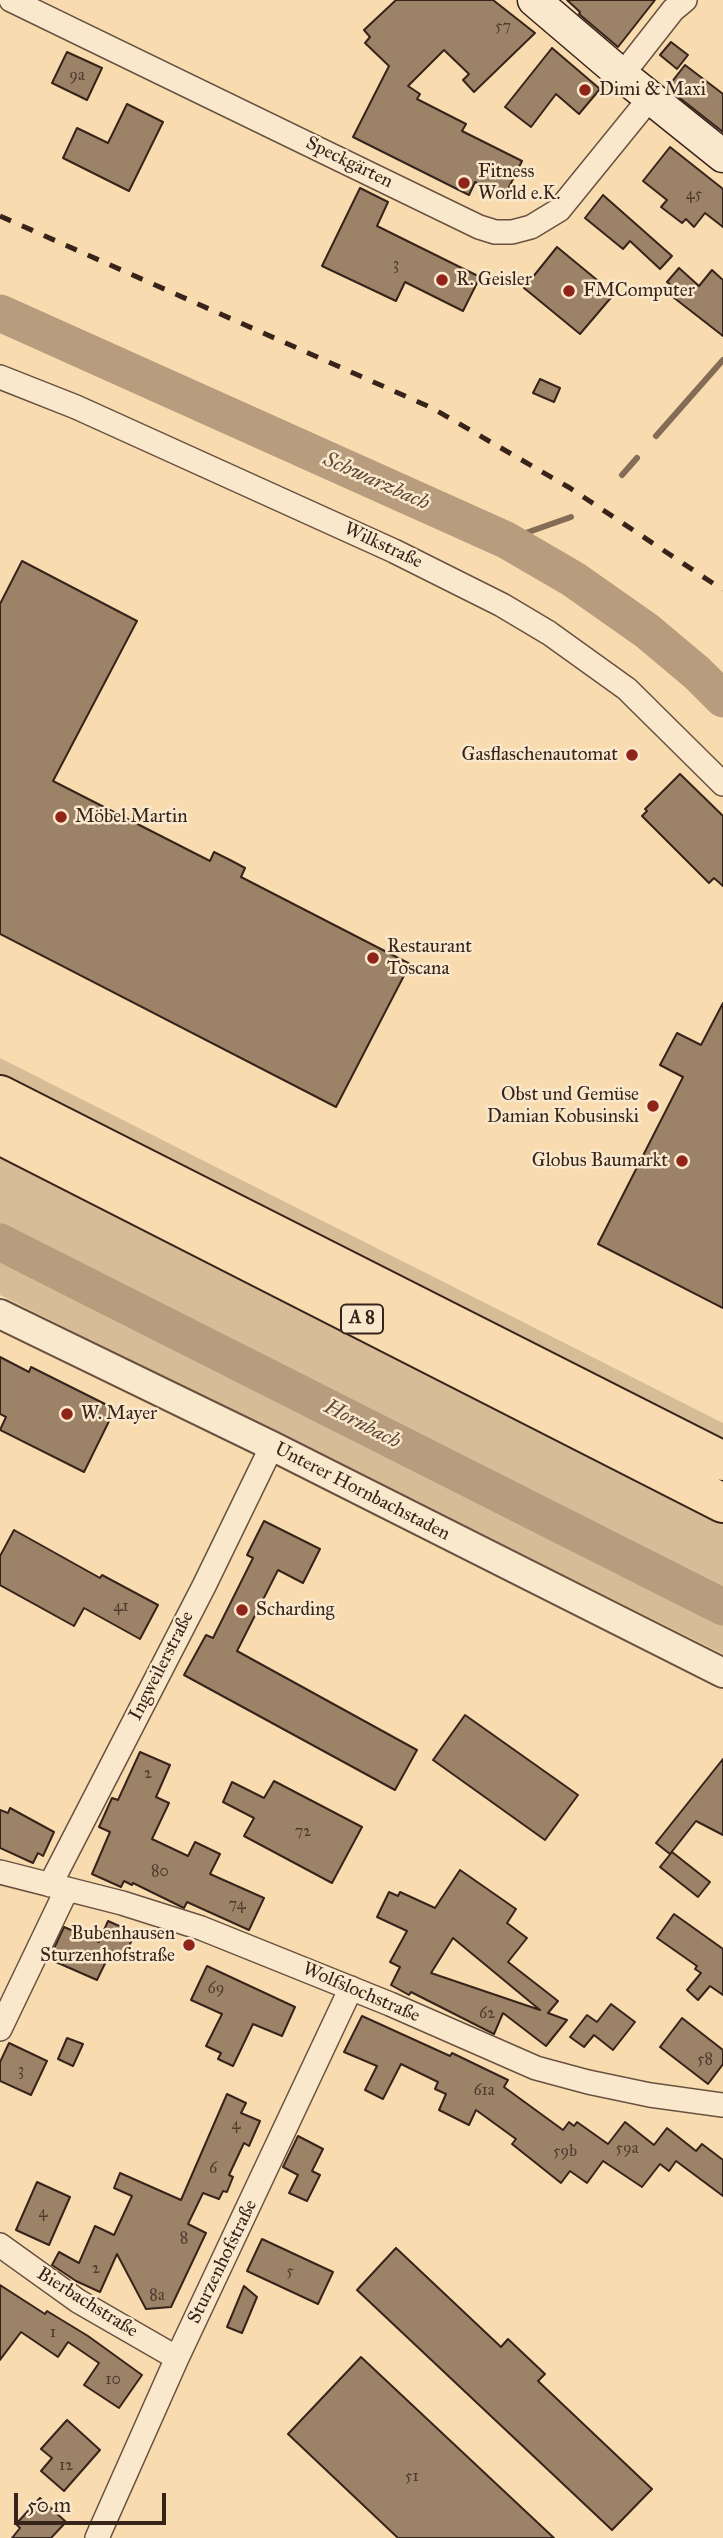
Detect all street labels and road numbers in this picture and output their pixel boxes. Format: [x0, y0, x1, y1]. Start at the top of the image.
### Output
street label: Speckgärten [302, 132, 396, 194]
street label: Wilkstraße [340, 518, 426, 574]
road number: A 8 [341, 1304, 383, 1334]
street label: Unterer Hornbachstaden [270, 1438, 454, 1546]
street label: Ingweilerstraße [125, 1608, 199, 1724]
street label: Wolfslochstraße [299, 1958, 423, 2028]
street label: Sturzenhofstraße [183, 2196, 263, 2328]
street label: Bierbachstraße [32, 2263, 142, 2343]

